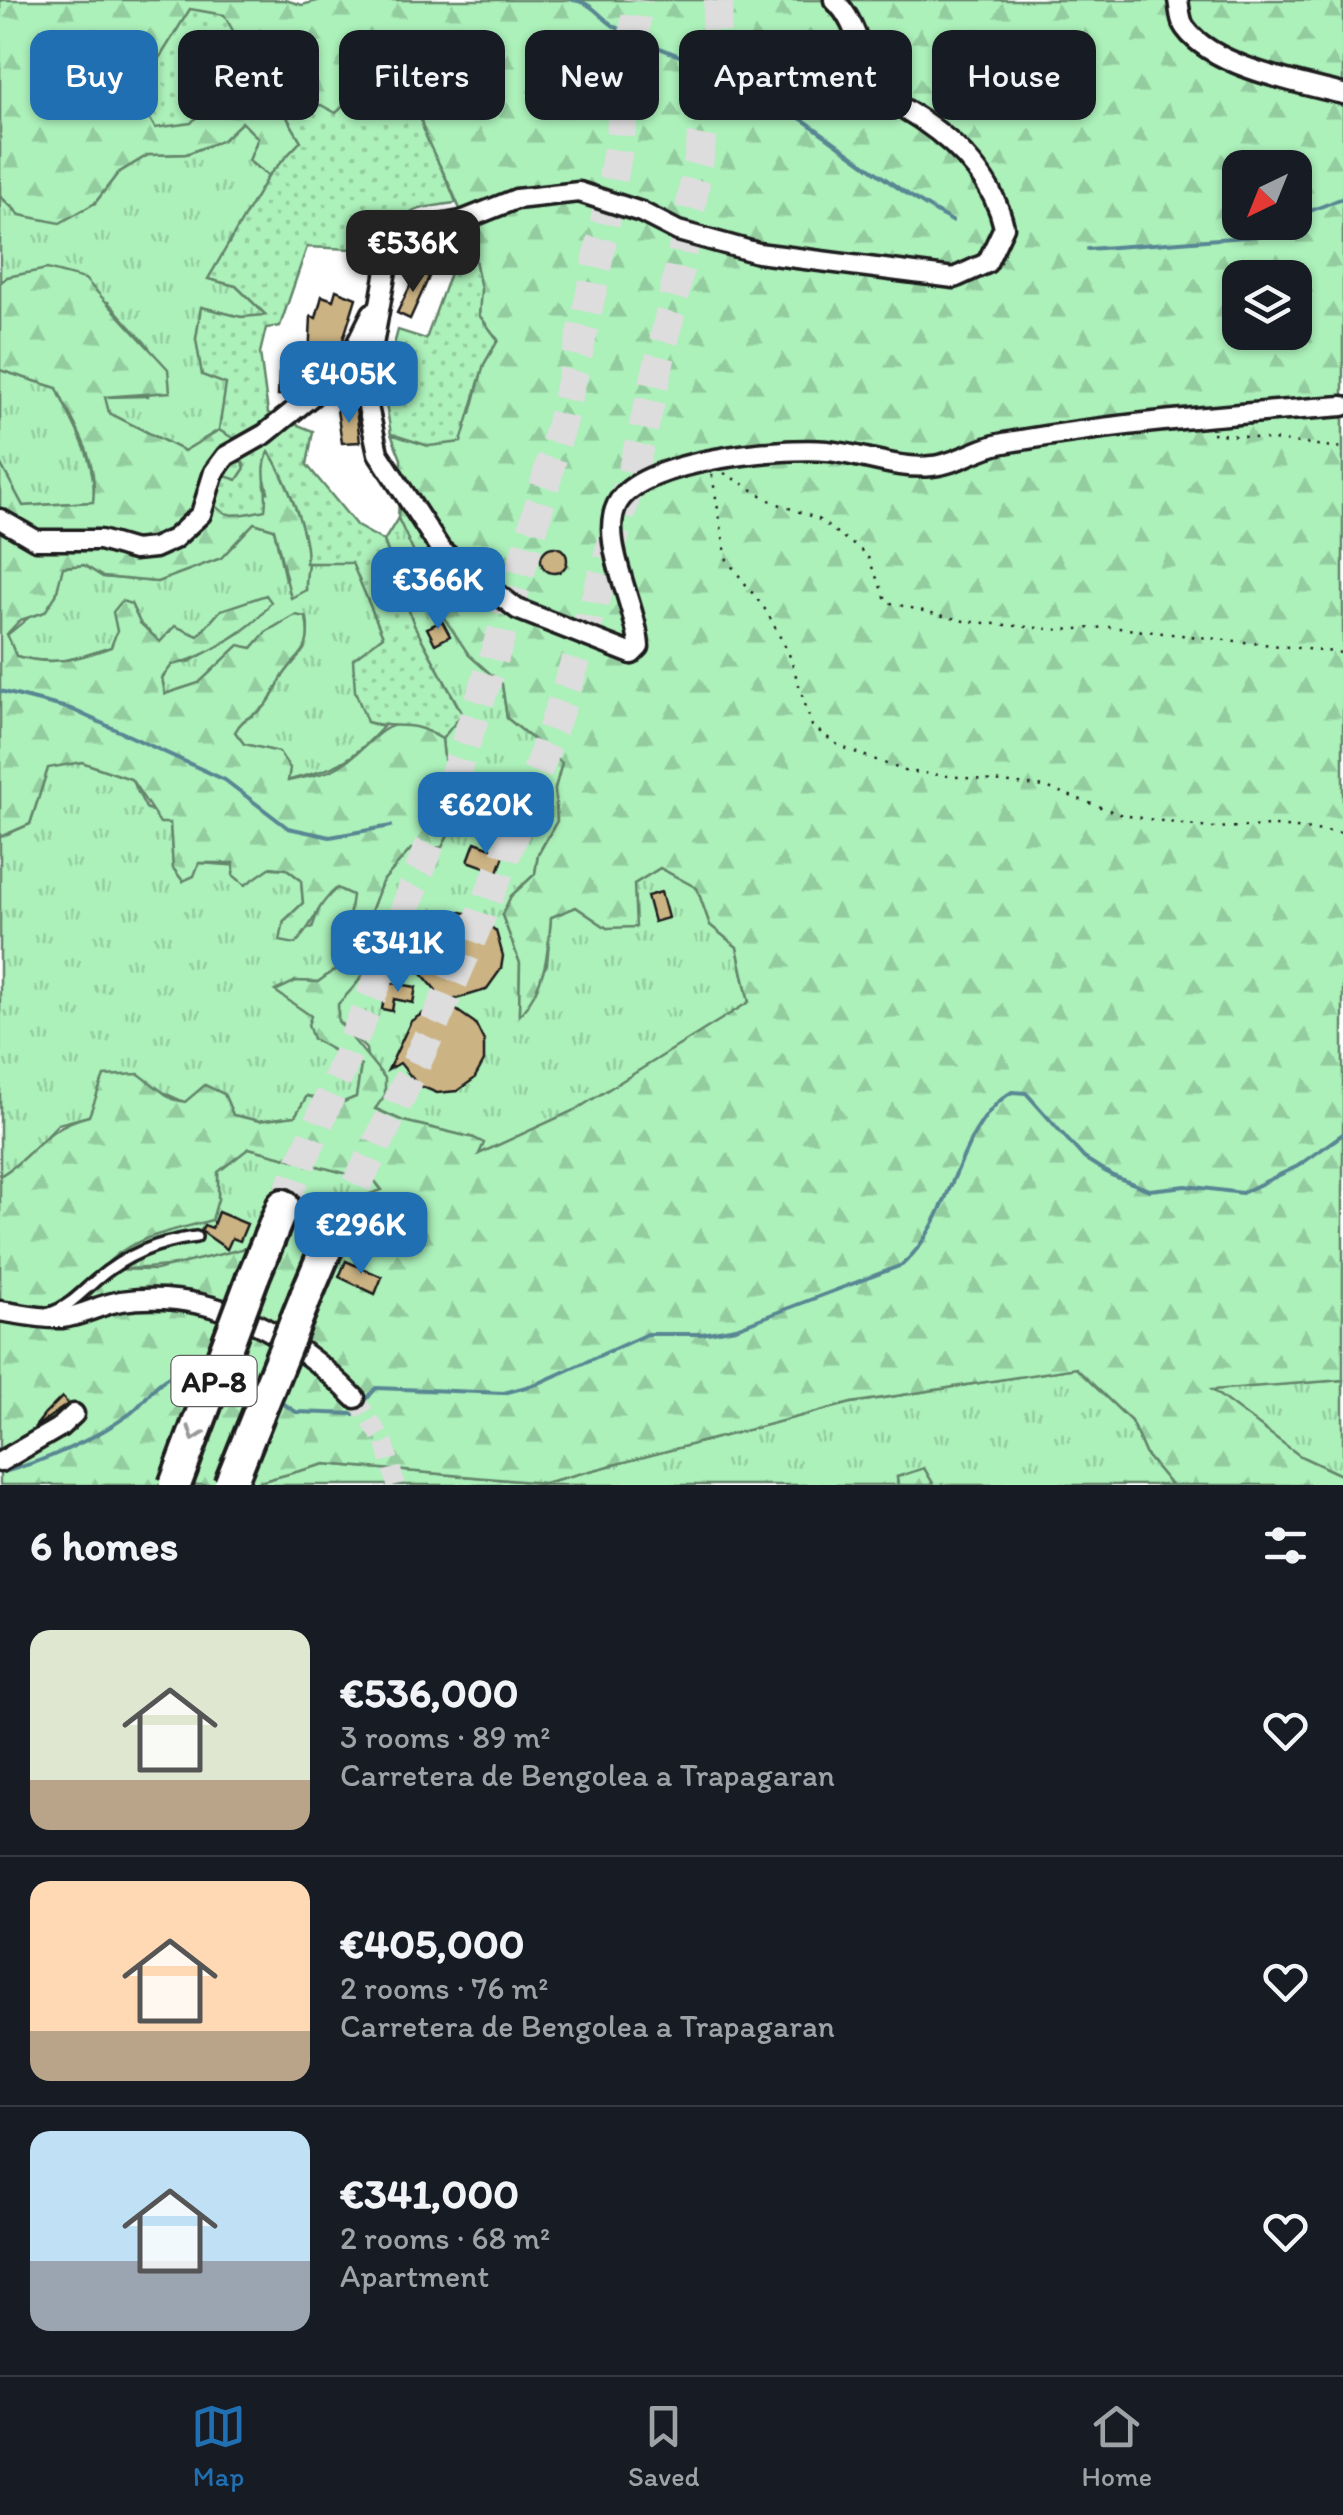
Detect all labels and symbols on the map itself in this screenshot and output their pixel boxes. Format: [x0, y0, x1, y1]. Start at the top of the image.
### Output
north arrow [1222, 150, 1312, 240]
pin: €536K [343, 210, 483, 295]
pin: €405K [279, 341, 419, 426]
pin: €366K [368, 547, 508, 632]
pin: €620K [416, 772, 556, 857]
pin: €341K [328, 910, 468, 995]
pin: €296K [291, 1192, 431, 1277]
road number: AP-8 [172, 1356, 256, 1406]
one-way arrow [186, 1424, 206, 1441]

